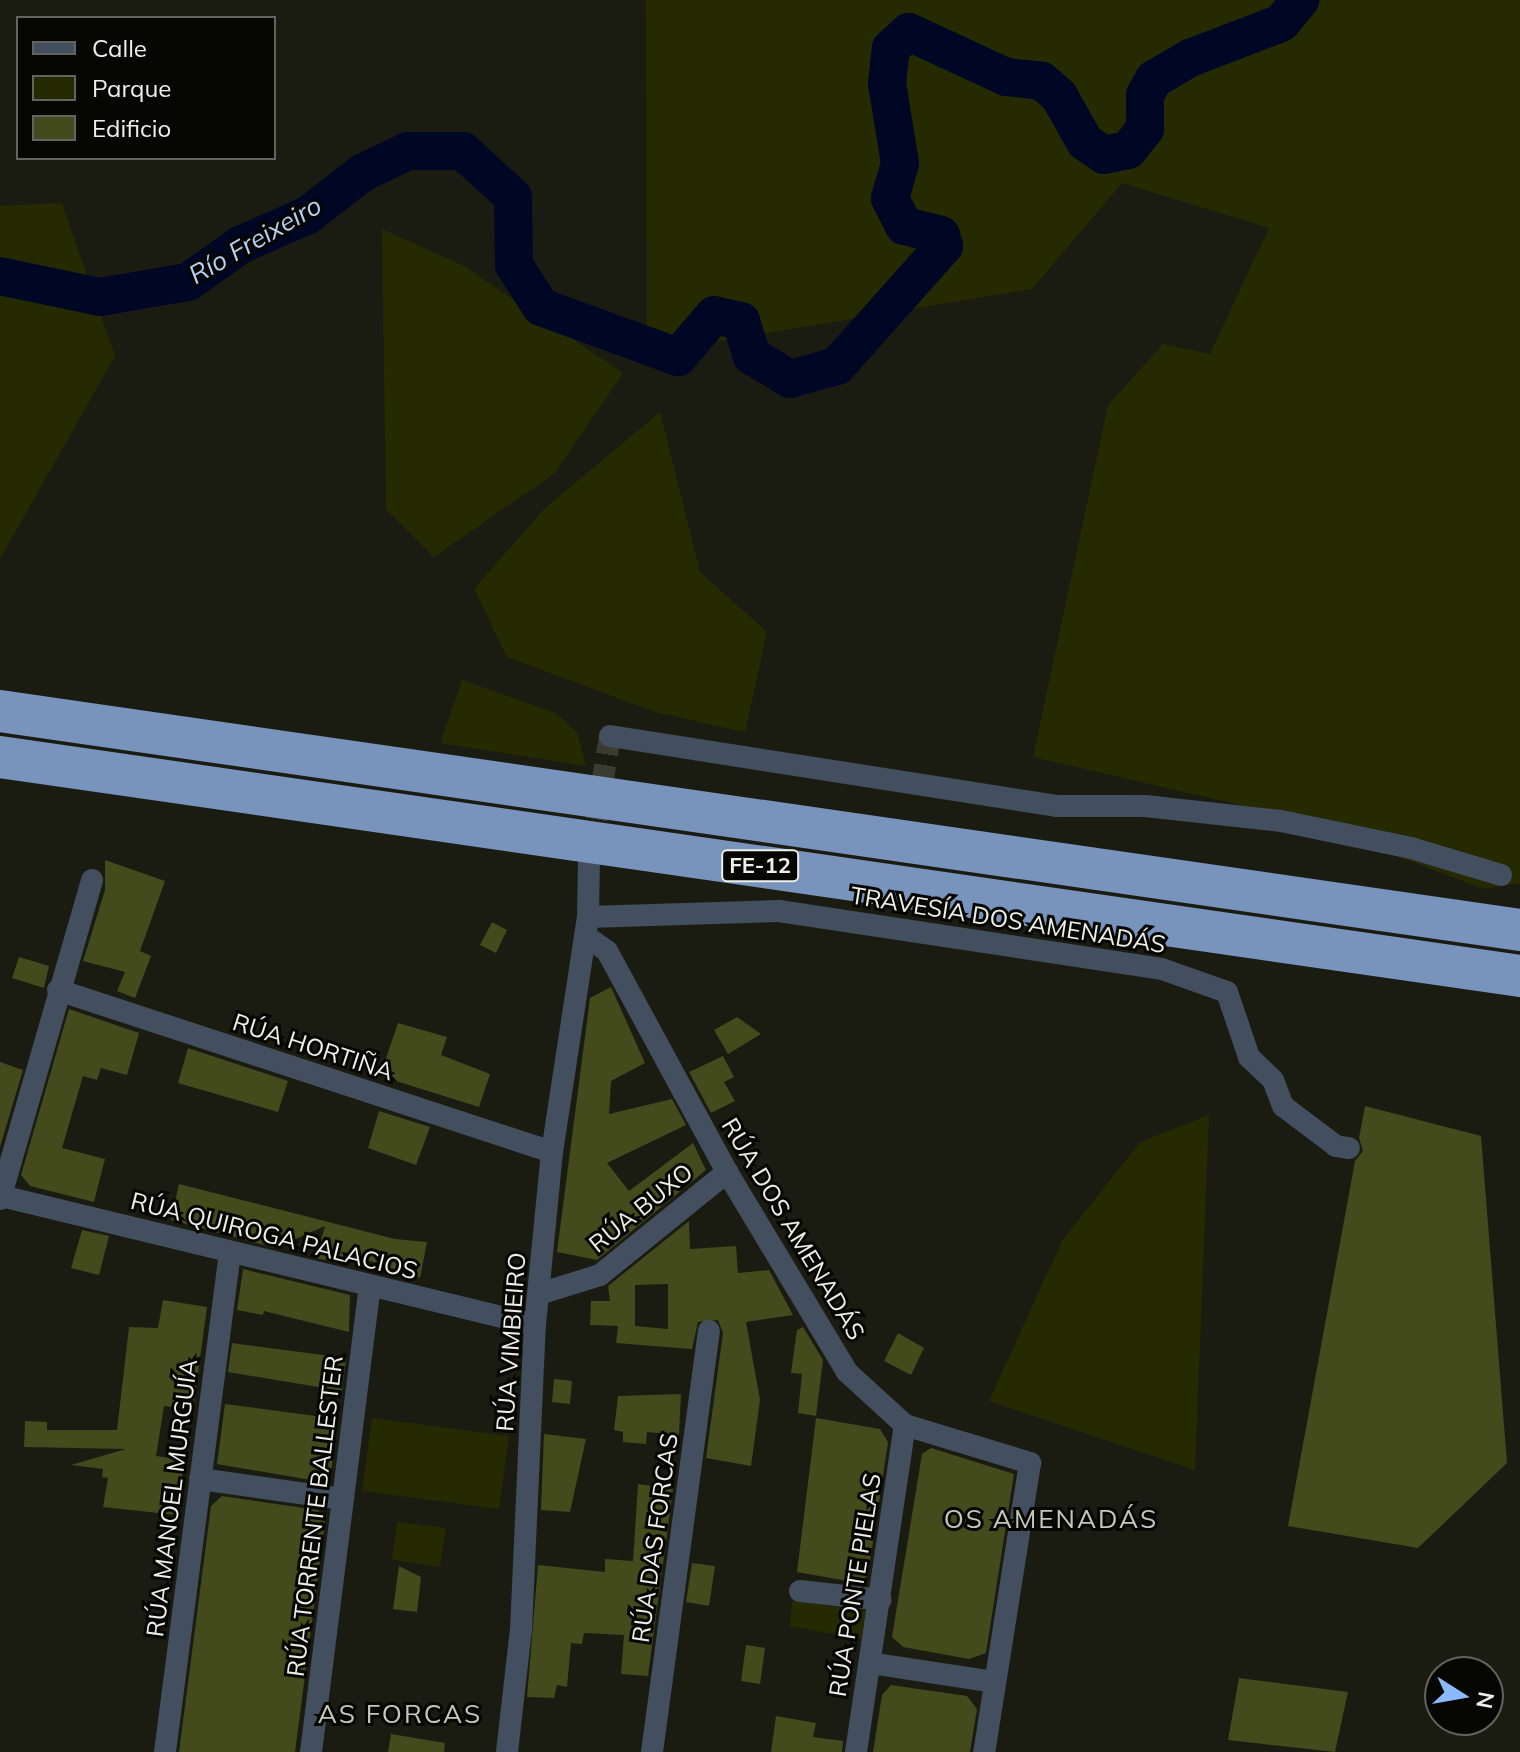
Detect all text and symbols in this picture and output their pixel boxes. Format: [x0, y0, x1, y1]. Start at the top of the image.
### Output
legend [16, 16, 276, 160]
text: Calle [92, 33, 147, 63]
text: Parque [92, 73, 171, 103]
text: Edificio [92, 113, 171, 143]
water label: Río Freixeiro [183, 190, 327, 290]
road number: FE-12 [720, 848, 800, 884]
street label: TRAVESÍA DOS AMENADÁS [848, 881, 1168, 959]
street label: RÚA HORTIÑA [229, 1007, 397, 1087]
street label: RÚA DOS AMENADÁS [715, 1113, 871, 1345]
street label: RÚA BUXO [583, 1157, 699, 1259]
street label: RÚA QUIROGA PALACIOS [128, 1186, 420, 1286]
street label: RÚA VIMBIEIRO [490, 1252, 532, 1432]
street label: RÚA TORRENTE BALLESTER [281, 1354, 349, 1678]
street label: RÚA MANOEL MURGUÍA [141, 1357, 203, 1639]
street label: RÚA DAS FORCAS [626, 1432, 684, 1644]
street label: RÚA PONTE PIELAS [823, 1471, 887, 1699]
district label: OS AMENADÁS [944, 1503, 1158, 1535]
north arrow [1424, 1656, 1504, 1736]
text: N [1470, 1689, 1501, 1711]
district label: AS FORCAS [318, 1698, 482, 1730]

